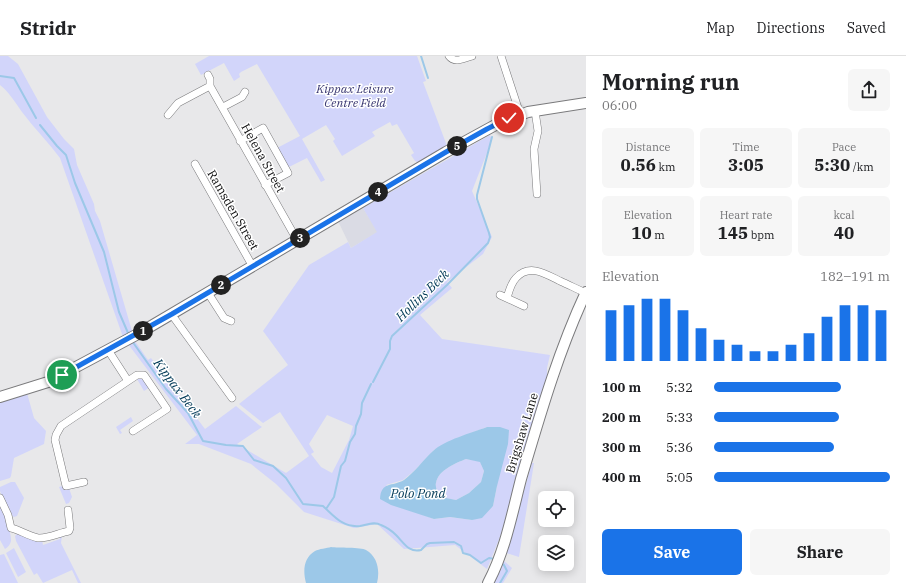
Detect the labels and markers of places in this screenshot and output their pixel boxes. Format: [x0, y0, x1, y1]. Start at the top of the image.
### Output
pin [492, 101, 526, 135]
pin: 5 [447, 136, 467, 156]
pin: 4 [368, 182, 388, 202]
pin: 3 [290, 228, 310, 248]
pin: 2 [211, 275, 231, 295]
pin: 1 [133, 321, 153, 341]
pin [45, 358, 79, 392]

